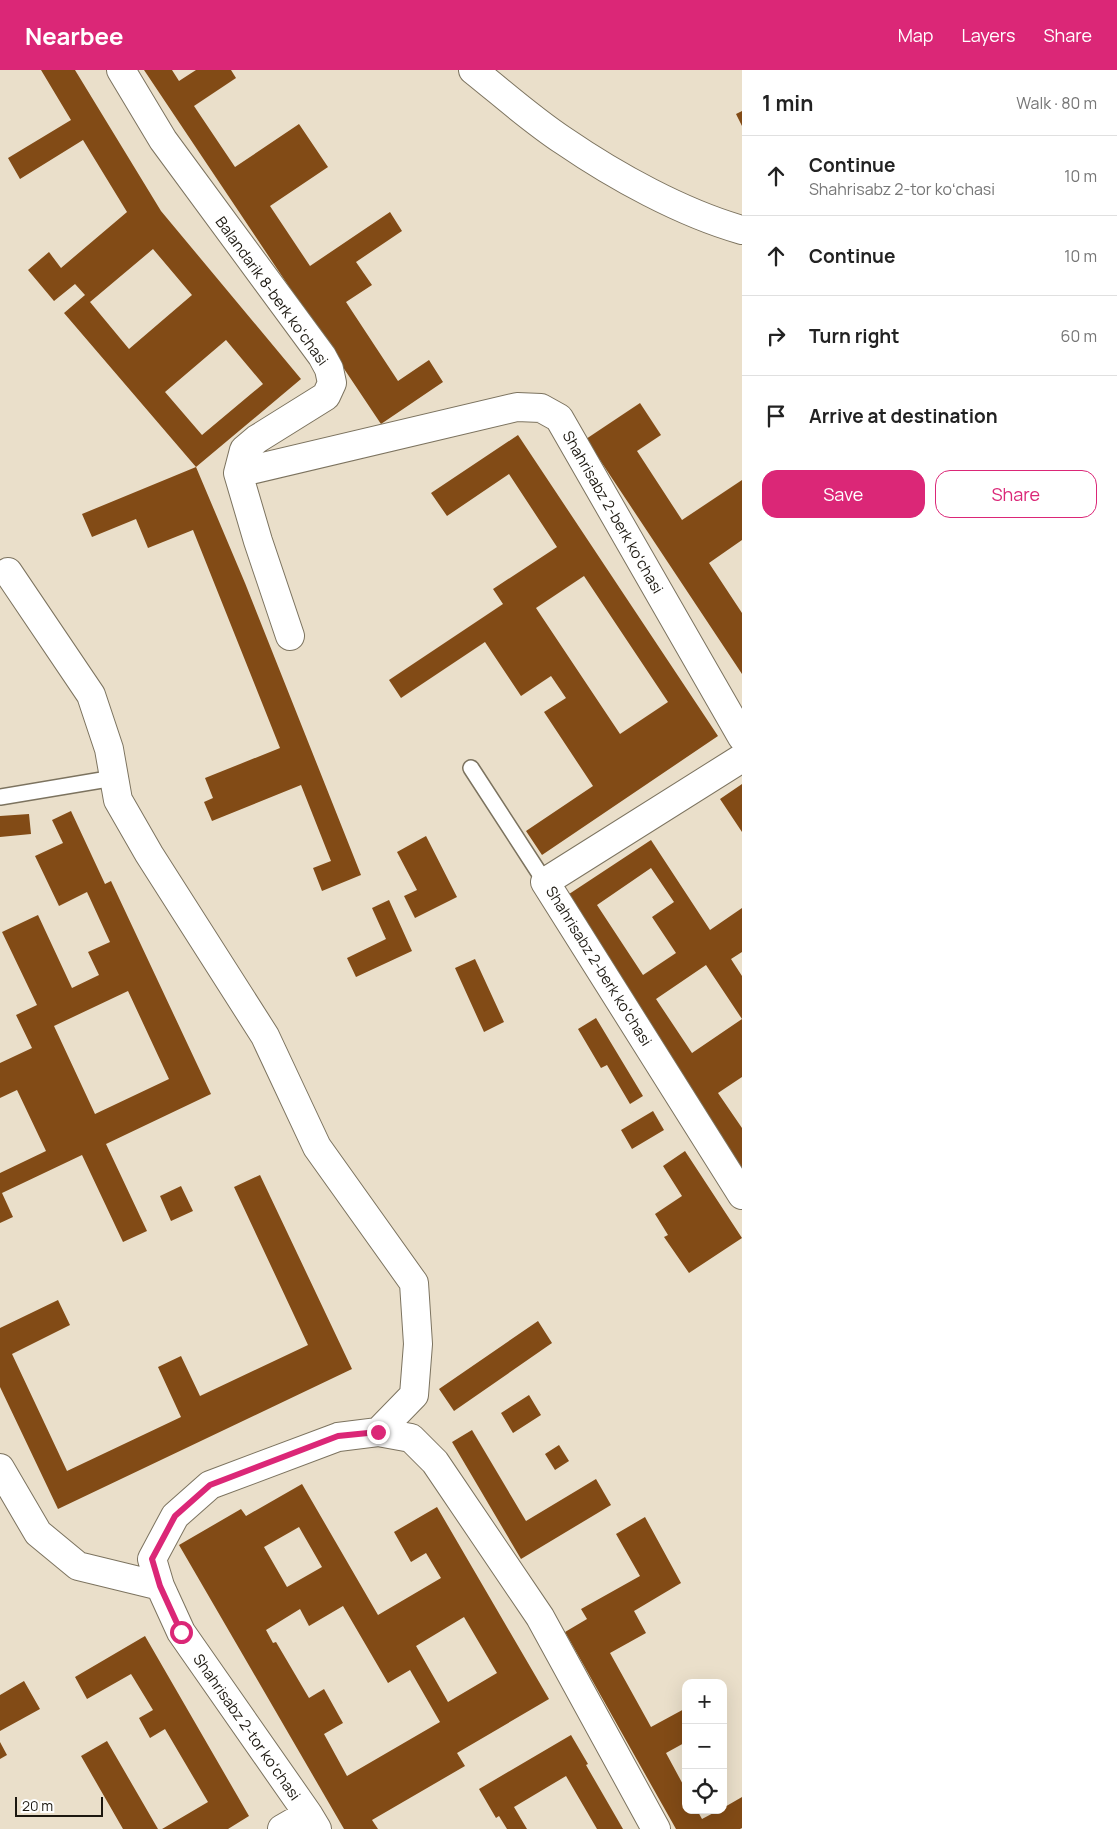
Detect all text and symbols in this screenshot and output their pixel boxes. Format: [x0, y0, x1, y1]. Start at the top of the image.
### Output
text: Nearbee [25, 19, 124, 52]
text: Map [898, 23, 933, 47]
text: Layers [961, 23, 1015, 47]
text: Share [1043, 23, 1092, 47]
text: 1 min [762, 89, 813, 117]
text: Walk · 80 m [1016, 92, 1097, 114]
text: Continue [809, 152, 895, 178]
icon: ahead [762, 162, 790, 190]
text: 10 m [1064, 165, 1097, 187]
text: Shahrisabz 2-tor koʻchasi [809, 178, 995, 200]
street label: Balandarik 8-berk koʻchasi [211, 212, 333, 370]
icon: ahead [762, 242, 790, 270]
text: Continue [809, 243, 895, 269]
text: 10 m [1064, 245, 1097, 267]
icon: right [762, 322, 790, 350]
text: Turn right [809, 323, 899, 349]
text: 60 m [1061, 325, 1097, 347]
icon: arrive [762, 402, 790, 430]
text: Arrive at destination [809, 403, 998, 429]
street label: Shahrisabz 2-berk koʻchasi [558, 427, 668, 597]
button: Save [762, 470, 925, 518]
button: Share [935, 470, 1097, 518]
street label: Shahrisabz 2-berk koʻchasi [541, 882, 657, 1050]
route end [367, 1421, 390, 1444]
route start [170, 1621, 193, 1644]
street label: Shahrisabz 2-tor koʻchasi [188, 1650, 306, 1804]
map controls [682, 1679, 727, 1814]
button: + [682, 1679, 727, 1724]
button: − [682, 1724, 727, 1769]
button: locate [682, 1769, 727, 1814]
scale bar [15, 1794, 102, 1817]
text: 20 m [22, 1796, 53, 1815]

